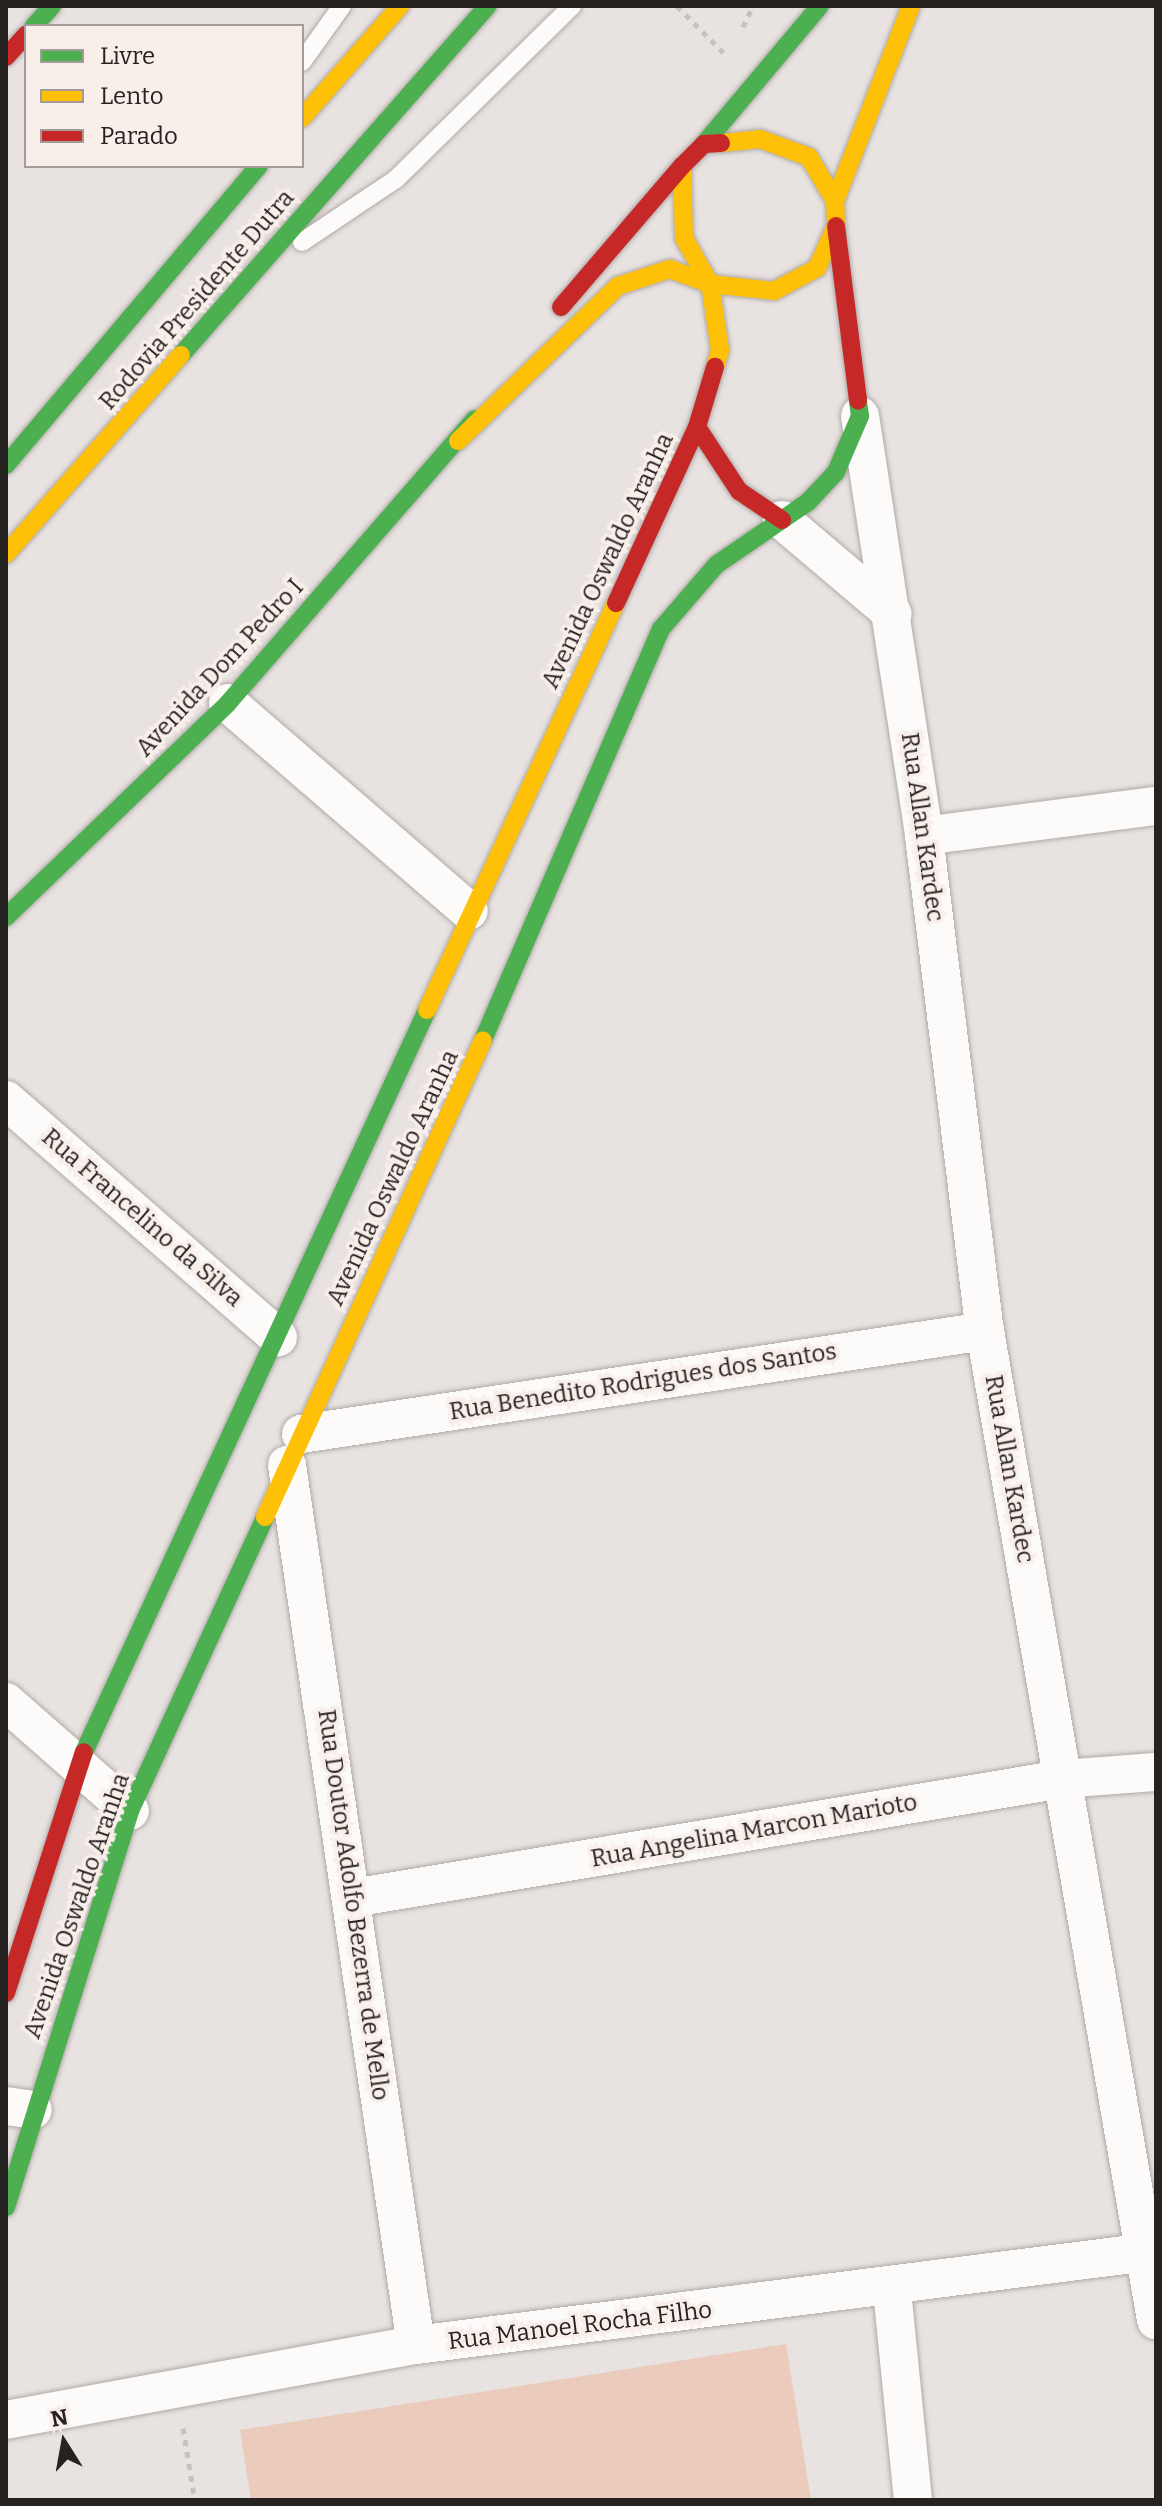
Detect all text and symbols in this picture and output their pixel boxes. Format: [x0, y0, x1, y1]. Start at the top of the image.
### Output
legend [24, 24, 304, 168]
text: Livre [100, 42, 155, 70]
text: Lento [100, 82, 163, 110]
text: Parado [100, 122, 178, 150]
street label: Rodovia Presidente Dutra [94, 184, 300, 416]
street label: Avenida Oswaldo Aranha [536, 429, 680, 693]
street label: Avenida Dom Pedro I [130, 573, 310, 763]
street label: Rua Allan Kardec [894, 731, 950, 923]
street label: Avenida Oswaldo Aranha [321, 1046, 465, 1310]
street label: Rua Francelino da Silva [36, 1123, 248, 1313]
street label: Rua Benedito Rodrigues dos Santos [447, 1337, 839, 1427]
street label: Rua Allan Kardec [978, 1373, 1040, 1565]
street label: Rua Doutor Adolfo Bezerra de Mello [311, 1708, 395, 2102]
street label: Avenida Oswaldo Aranha [18, 1770, 136, 2042]
street label: Rua Angelina Marcon Marioto [589, 1788, 919, 1874]
street label: Rua Manoel Rocha Filho [446, 2296, 714, 2356]
north arrow [24, 2402, 104, 2482]
text: N [48, 2403, 70, 2433]

